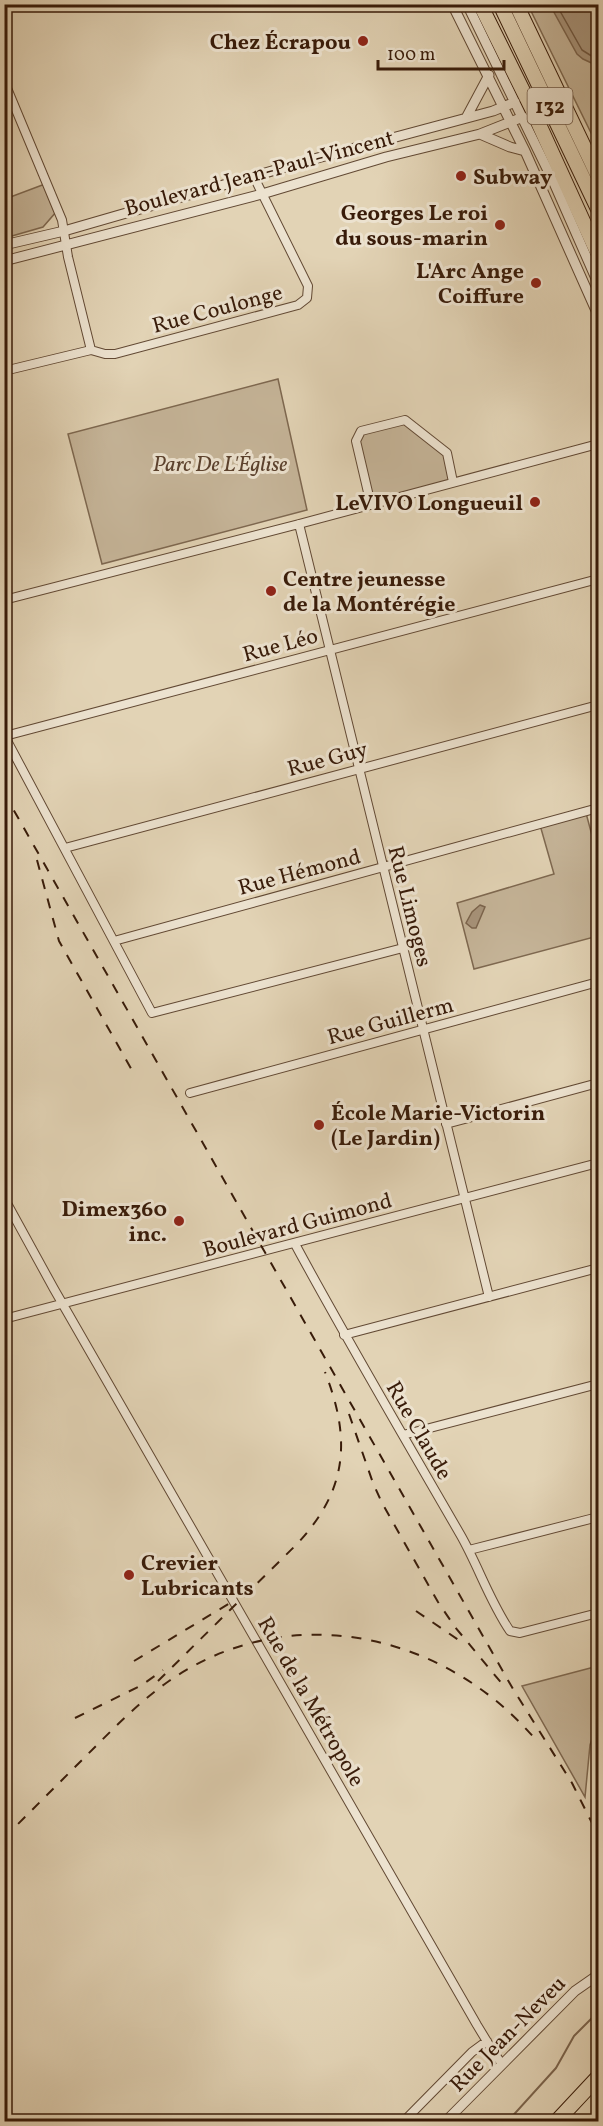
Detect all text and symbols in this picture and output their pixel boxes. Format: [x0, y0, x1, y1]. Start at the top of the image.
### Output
place label: Chez Écrapou [210, 28, 351, 59]
scale bar [378, 33, 504, 71]
marker: Chez Écrapou [356, 34, 370, 48]
text: 100 m [387, 43, 436, 68]
road number: 132 [528, 88, 572, 124]
street label: Boulevard Jean-Paul-Vincent [121, 123, 398, 225]
place label: Subway [473, 163, 553, 194]
marker: Subway [454, 169, 468, 183]
place label: Georges Le roi du sous-marin [335, 199, 488, 255]
marker: Georges Le roi du sous-marin [493, 218, 507, 232]
place label: L'Arc Ange Coiffure [416, 257, 524, 313]
marker: L'Arc Ange Coiffure [529, 276, 543, 290]
street label: Rue Coulonge [149, 278, 286, 343]
park label: Parc De L'Église [153, 450, 287, 481]
place label: LeVIVO Longueuil [335, 489, 523, 520]
marker: LeVIVO Longueuil [528, 495, 542, 509]
place label: Centre jeunesse de la Montérégie [283, 565, 455, 621]
marker: Centre jeunesse de la Montérégie [264, 584, 278, 598]
street label: Rue Léo [240, 622, 322, 671]
street label: Rue Guy [284, 735, 371, 786]
street label: Rue Hémond [235, 842, 365, 905]
street label: Rue Limoges [379, 843, 439, 970]
street label: Rue Guillerm [324, 991, 457, 1054]
place label: École Marie-Victorin (Le Jardin) [331, 1099, 545, 1155]
marker: École Marie-Victorin (Le Jardin) [312, 1118, 326, 1132]
street label: Boulevard Guimond [199, 1186, 396, 1267]
place label: Dimex360 inc. [62, 1195, 167, 1251]
marker: Dimex360 inc. [172, 1214, 186, 1228]
street label: Rue Claude [377, 1376, 459, 1486]
place label: Crevier Lubricants [141, 1549, 254, 1605]
marker: Crevier Lubricants [122, 1568, 136, 1582]
street label: Rue de la Métropole [248, 1612, 371, 1793]
street label: Rue Jean-Neveu [444, 1970, 574, 2100]

